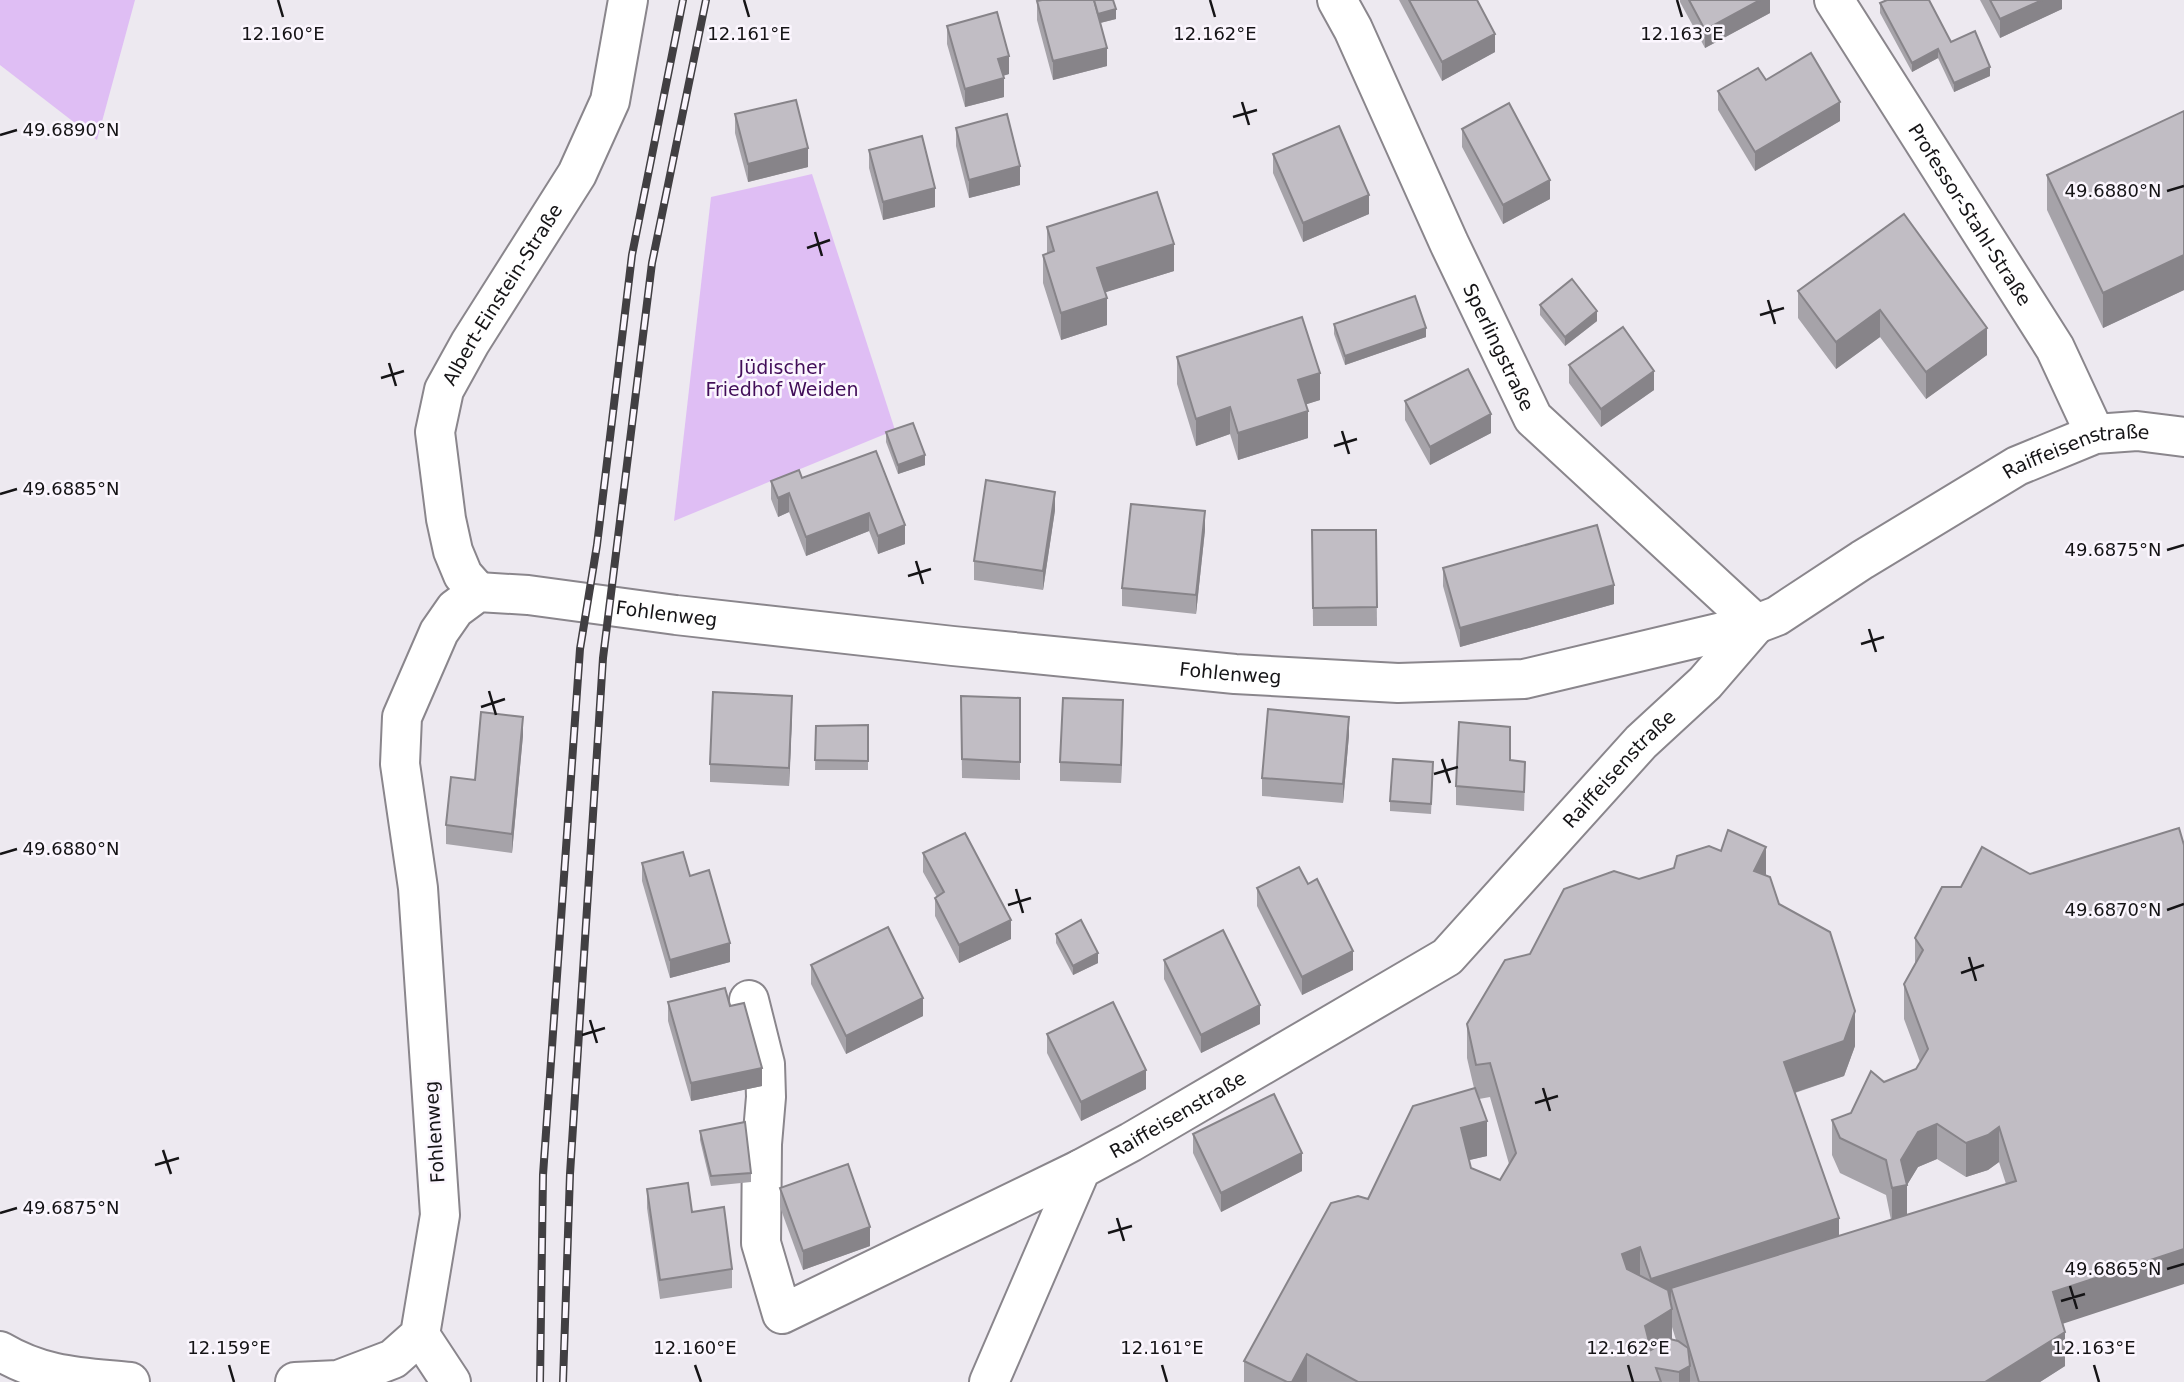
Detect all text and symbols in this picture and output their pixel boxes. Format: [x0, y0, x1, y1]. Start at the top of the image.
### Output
text: 12.160°E [241, 23, 325, 44]
text: 12.161°E [707, 23, 791, 44]
text: 12.162°E [1173, 23, 1257, 44]
text: 12.163°E [1640, 23, 1724, 44]
text: 49.6890°N [23, 119, 119, 140]
street label: Professor-Stahl-Straße [1904, 119, 2036, 310]
text: 49.6880°N [2065, 180, 2161, 201]
street label: Albert-Einstein-Straße [438, 199, 566, 389]
street label: Sperlingstraße [1459, 280, 1539, 414]
park label: Jüdischer Friedhof Weiden [705, 356, 859, 400]
street label: Raiffeisenstraße [1999, 420, 2151, 483]
text: 49.6885°N [23, 478, 119, 499]
text: 49.6875°N [2065, 539, 2161, 560]
street label: Fohlenweg [614, 596, 719, 631]
street label: Fohlenweg [1178, 658, 1282, 688]
street label: Raiffeisenstraße [1558, 705, 1680, 832]
text: 49.6880°N [23, 838, 119, 859]
text: 49.6870°N [2065, 899, 2161, 920]
street label: Raiffeisenstraße [1106, 1066, 1250, 1163]
street label: Fohlenweg [419, 1080, 449, 1184]
text: 49.6875°N [23, 1197, 119, 1218]
text: 49.6865°N [2065, 1258, 2161, 1279]
text: 12.159°E [187, 1337, 271, 1358]
text: 12.160°E [653, 1337, 737, 1358]
text: 12.161°E [1120, 1337, 1204, 1358]
text: 12.162°E [1586, 1337, 1670, 1358]
text: 12.163°E [2052, 1337, 2136, 1358]

